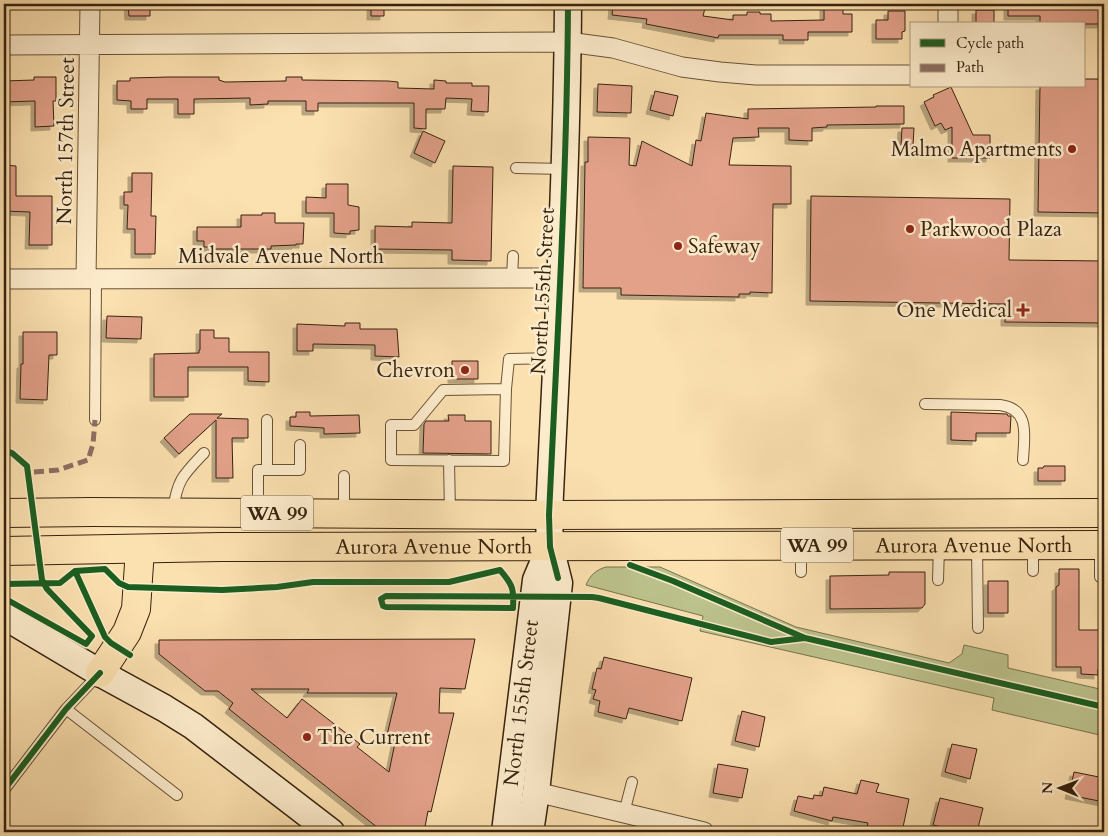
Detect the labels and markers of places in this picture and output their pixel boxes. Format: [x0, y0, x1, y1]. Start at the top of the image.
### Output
place label: Malmo Apartments [891, 135, 1062, 164]
marker: Malmo Apartments [1066, 143, 1078, 155]
place label: Parkwood Plaza [920, 215, 1062, 244]
marker: Parkwood Plaza [904, 223, 916, 235]
place label: Safeway [688, 232, 761, 261]
marker: Safeway [672, 240, 684, 252]
place label: One Medical [896, 296, 1012, 325]
marker: One Medical [1016, 303, 1030, 317]
place label: Chevron [376, 356, 455, 385]
marker: Chevron [459, 364, 471, 376]
place label: The Current [317, 723, 430, 752]
marker: The Current [301, 731, 313, 743]

